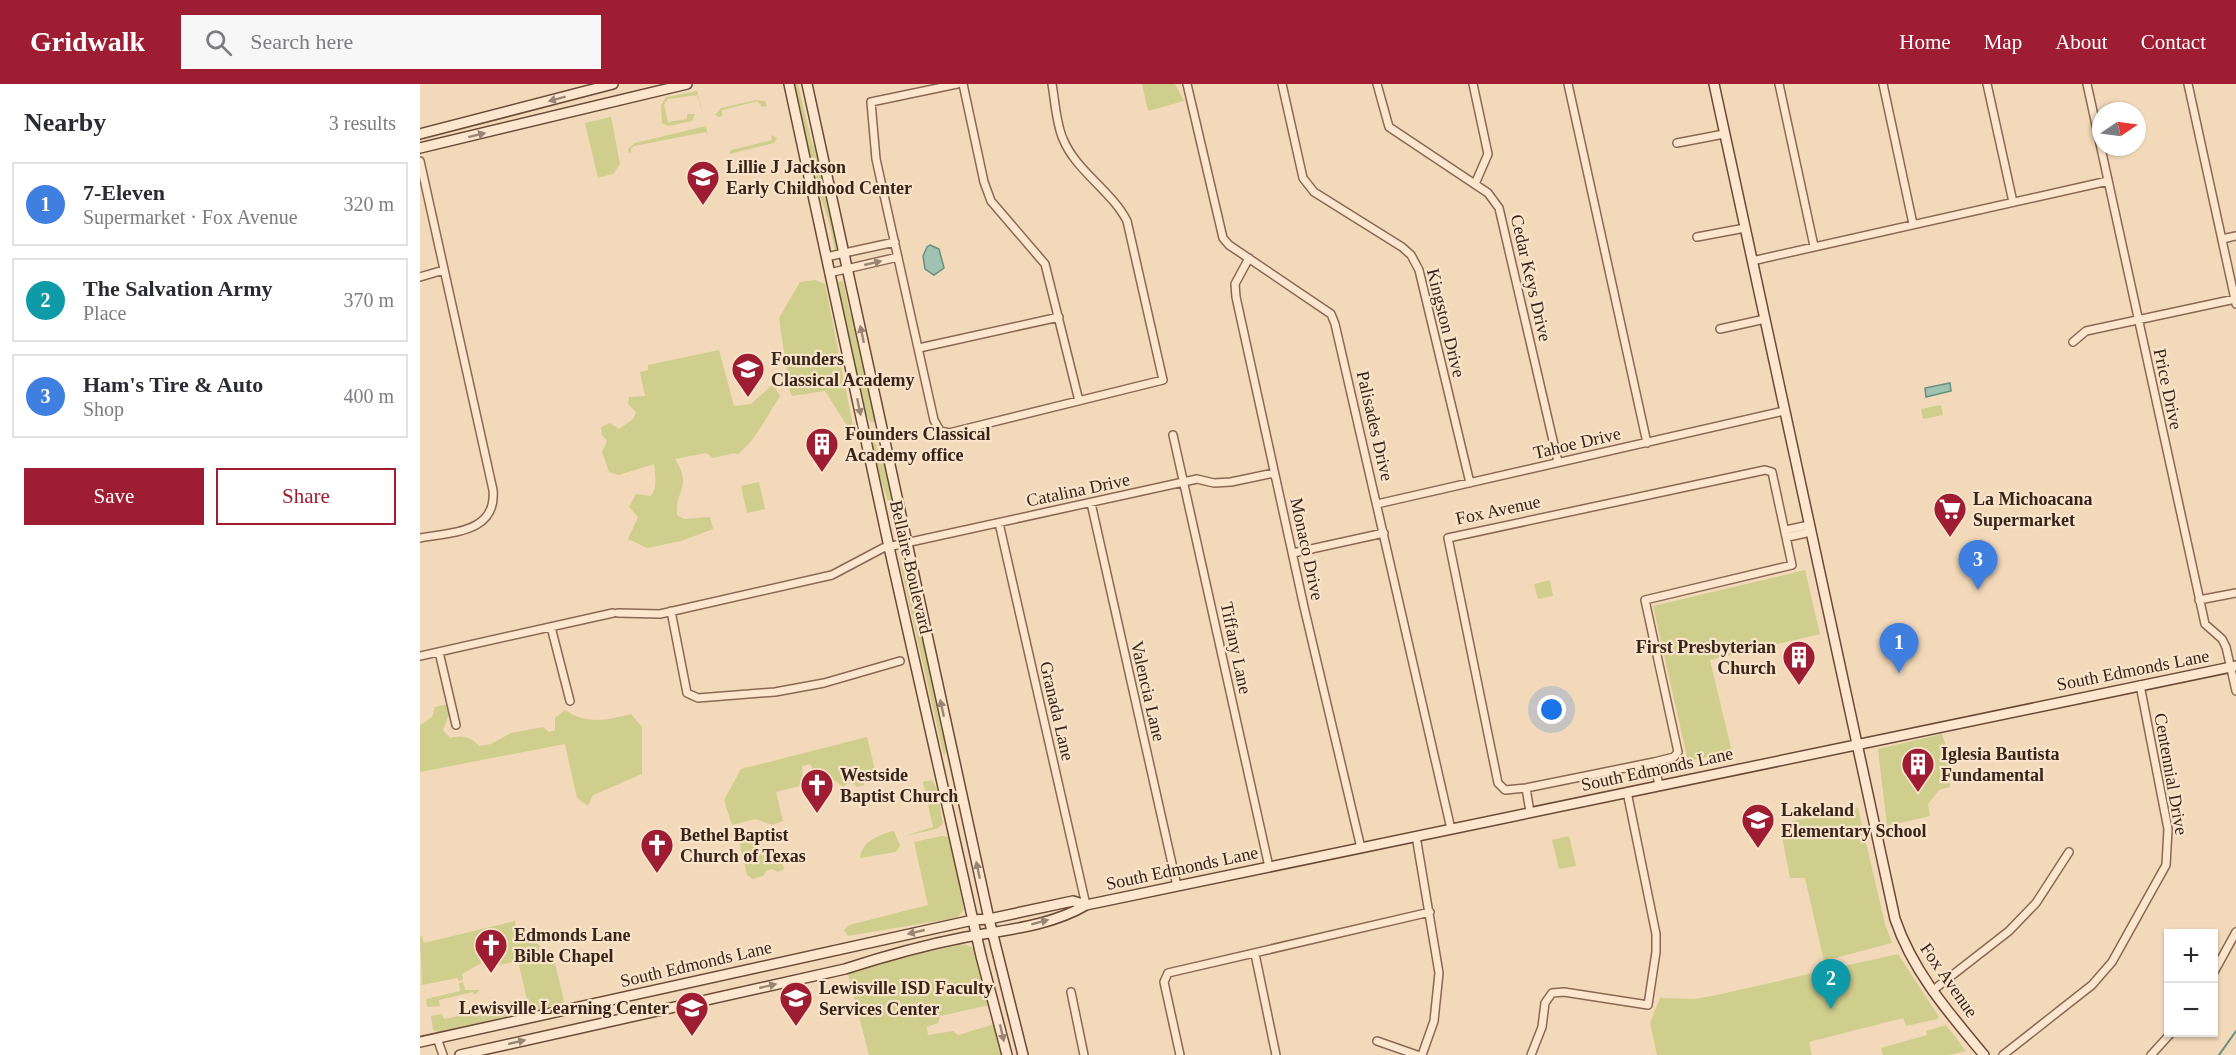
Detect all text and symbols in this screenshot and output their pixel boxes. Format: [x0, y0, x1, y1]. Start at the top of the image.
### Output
search box [181, 15, 601, 69]
text: Gridwalk [30, 26, 145, 57]
icon: search [202, 26, 235, 59]
text: Search here [250, 29, 353, 54]
text: Home [1899, 30, 1951, 54]
text: Map [1984, 30, 2022, 54]
text: About [2055, 30, 2108, 54]
text: Contact [2141, 30, 2206, 54]
one-way arrow [547, 95, 565, 104]
north arrow [2092, 102, 2146, 156]
text: Nearby [24, 108, 106, 137]
text: 3 results [329, 112, 396, 134]
one-way arrow [468, 129, 486, 139]
place label: Lillie J Jackson Early Childhood Center [726, 157, 912, 198]
school or university icon: Lillie J Jackson Early Childhood Center [685, 159, 721, 206]
text: 7-Eleven [83, 180, 165, 205]
text: 1 [41, 193, 51, 215]
text: 320 m [343, 193, 394, 215]
text: Supermarket · Fox Avenue [83, 206, 298, 228]
street label: Cedar Keys Drive [1507, 212, 1555, 344]
one-way arrow [864, 257, 882, 267]
street label: Kingston Drive [1423, 266, 1469, 380]
text: The Salvation Army [83, 276, 272, 301]
text: 2 [41, 289, 51, 311]
text: 370 m [343, 289, 394, 311]
text: Place [83, 302, 126, 324]
one-way arrow [857, 325, 867, 343]
street label: Price Drive [2150, 347, 2186, 431]
place label: Founders Classical Academy [771, 349, 915, 390]
school or university icon: Founders Classical Academy [730, 351, 766, 398]
street label: Palisades Drive [1353, 369, 1397, 483]
text: Ham's Tire & Auto [83, 372, 263, 397]
text: 3 [41, 385, 51, 407]
text: 400 m [343, 385, 394, 407]
text: Shop [83, 398, 124, 420]
one-way arrow [854, 398, 864, 417]
street label: Tahoe Drive [1531, 423, 1623, 463]
place label: Founders Classical Academy office [845, 424, 991, 465]
building icon: Founders Classical Academy office [804, 426, 840, 473]
button: Save [24, 468, 204, 525]
button: Share [216, 468, 396, 525]
street label: Catalina Drive [1024, 469, 1132, 511]
place label: La Michoacana Supermarket [1973, 489, 2093, 530]
street label: Fox Avenue [1454, 491, 1542, 529]
supermarket icon: La Michoacana Supermarket [1932, 491, 1968, 538]
street label: Monaco Drive [1286, 496, 1328, 602]
street label: Bellaire Boulevard [886, 498, 936, 636]
pin: 3 [1958, 540, 1998, 590]
street label: Tiffany Lane [1216, 600, 1256, 696]
pin: 1 [1880, 624, 1918, 673]
place label: First Presbyterian Church [1636, 637, 1776, 678]
street label: Valencia Lane [1127, 639, 1169, 743]
building icon: First Presbyterian Church [1781, 639, 1817, 686]
street label: South Edmonds Lane [2055, 645, 2211, 695]
street label: Granada Lane [1036, 659, 1078, 763]
your location [1537, 695, 1566, 724]
one-way arrow [937, 698, 946, 717]
street label: Centennial Drive [2150, 711, 2192, 837]
street label: South Edmonds Lane [1579, 743, 1735, 795]
place label: Iglesia Bautista Fundamental [1941, 744, 2060, 785]
building icon: Iglesia Bautista Fundamental [1900, 746, 1936, 793]
place label: Westside Baptist Church [840, 765, 958, 806]
church icon: Westside Baptist Church [799, 767, 835, 814]
place label: Lakeland Elementary School [1781, 800, 1927, 841]
school or university icon: Lakeland Elementary School [1740, 802, 1776, 849]
place label: Bethel Baptist Church of Texas [680, 825, 806, 866]
church icon: Bethel Baptist Church of Texas [639, 827, 675, 874]
street label: South Edmonds Lane [1104, 842, 1260, 894]
one-way arrow [973, 860, 982, 879]
one-way arrow [1031, 916, 1049, 926]
place label: Edmonds Lane Bible Chapel [514, 925, 631, 966]
church icon: Edmonds Lane Bible Chapel [473, 927, 509, 974]
one-way arrow [907, 928, 925, 938]
map controls [2164, 929, 2218, 1037]
button: + [2164, 929, 2218, 983]
street label: South Edmonds Lane [618, 937, 774, 991]
street label: Fox Avenue [1916, 939, 1982, 1021]
pin: 2 [1812, 960, 1850, 1009]
place label: Lewisville ISD Faculty Services Center [819, 978, 993, 1019]
one-way arrow [759, 980, 778, 990]
school or university icon: Lewisville ISD Faculty Services Center [778, 980, 814, 1027]
button: − [2164, 983, 2218, 1037]
school or university icon: Lewisville Learning Center [674, 990, 710, 1037]
place label: Lewisville Learning Center [459, 998, 669, 1018]
one-way arrow [998, 1024, 1007, 1043]
one-way arrow [507, 1037, 526, 1046]

